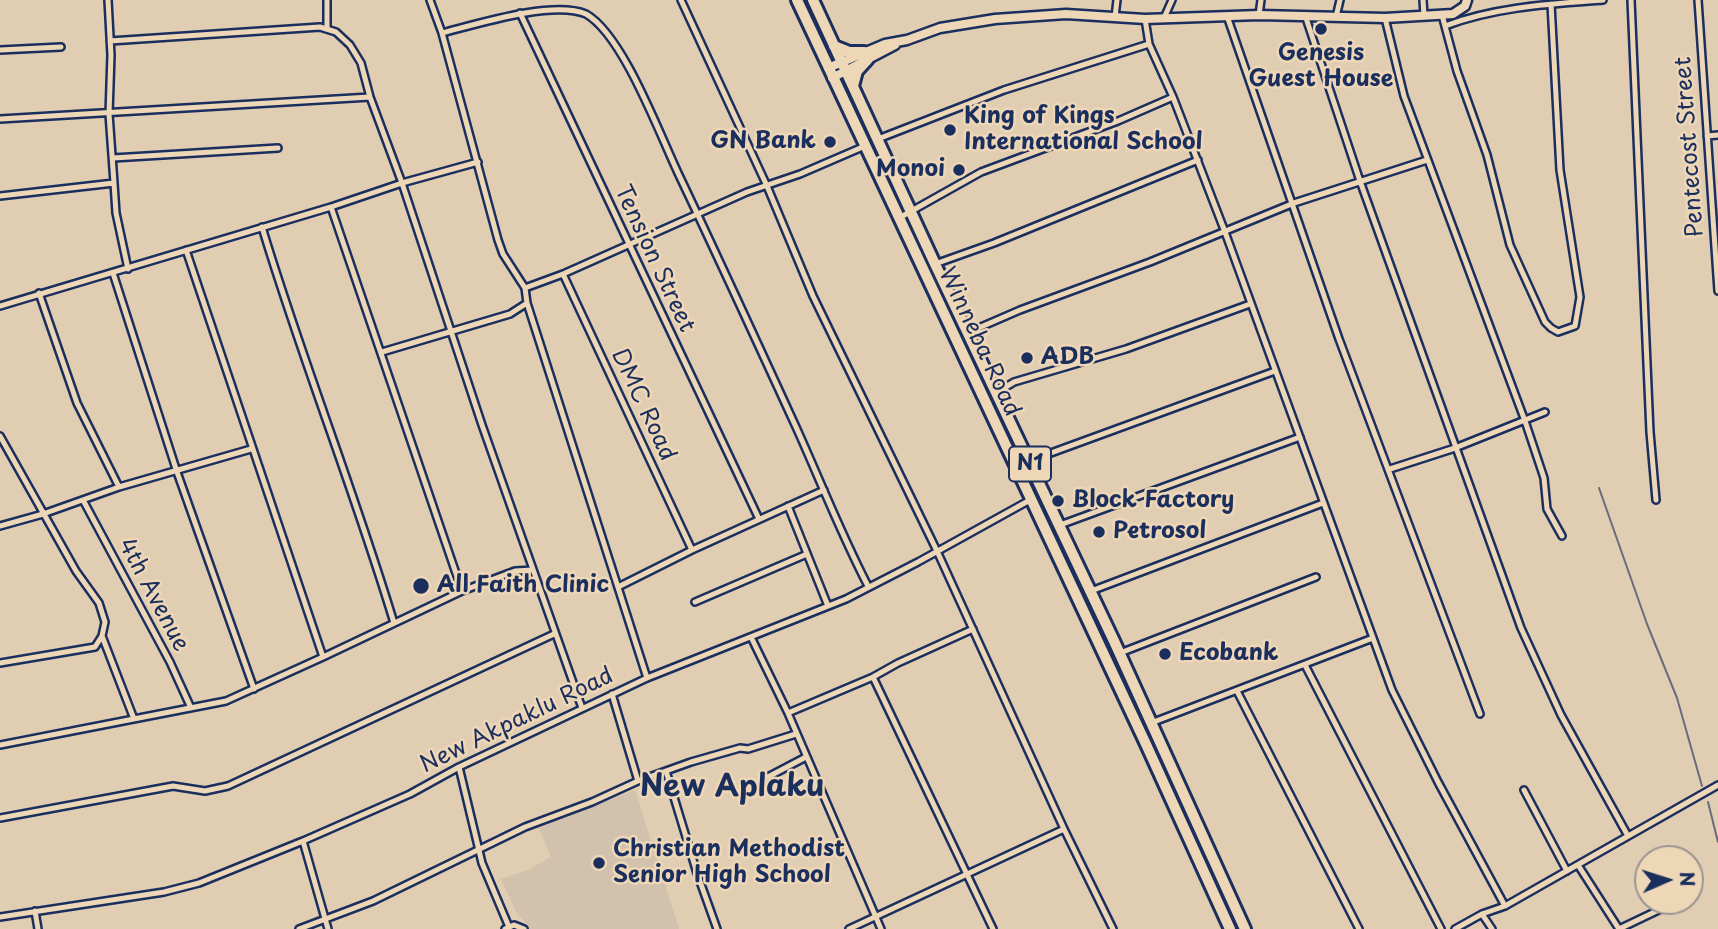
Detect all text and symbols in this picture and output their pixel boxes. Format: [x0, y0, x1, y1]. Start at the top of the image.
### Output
marker: Genesis Guest House [1313, 21, 1329, 37]
place label: Genesis Guest House [1249, 40, 1393, 94]
street label: Pentecost Street [1670, 56, 1710, 238]
place label: King of Kings International School [964, 103, 1203, 157]
marker: King of Kings International School [942, 122, 958, 138]
place label: GN Bank [710, 128, 816, 156]
marker: GN Bank [822, 134, 838, 150]
place label: Monoi [876, 156, 945, 184]
marker: Monoi [951, 162, 967, 178]
street label: Tension Street [608, 181, 700, 337]
street label: Winneba Road [932, 263, 1026, 421]
street label: DMC Road [605, 344, 681, 466]
place label: ADB [1041, 344, 1094, 372]
marker: ADB [1019, 350, 1035, 366]
road number: N1 [1009, 447, 1051, 482]
place label: Block Factory [1072, 487, 1234, 515]
marker: Block Factory [1050, 493, 1066, 509]
place label: Petrosol [1113, 518, 1206, 546]
marker: Petrosol [1091, 524, 1107, 540]
street label: 4th Avenue [112, 534, 194, 656]
place label: All Faith Clinic [437, 572, 609, 600]
marker: All Faith Clinic [411, 576, 431, 596]
place label: Ecobank [1179, 640, 1278, 668]
marker: Ecobank [1157, 646, 1173, 662]
street label: New Akpaklu Road [416, 662, 618, 780]
district label: New Aplaku [640, 770, 824, 806]
place label: Christian Methodist Senior High School [613, 836, 845, 890]
north arrow [1634, 845, 1704, 915]
marker: Christian Methodist Senior High School [591, 855, 607, 871]
text: N [1674, 871, 1702, 887]

